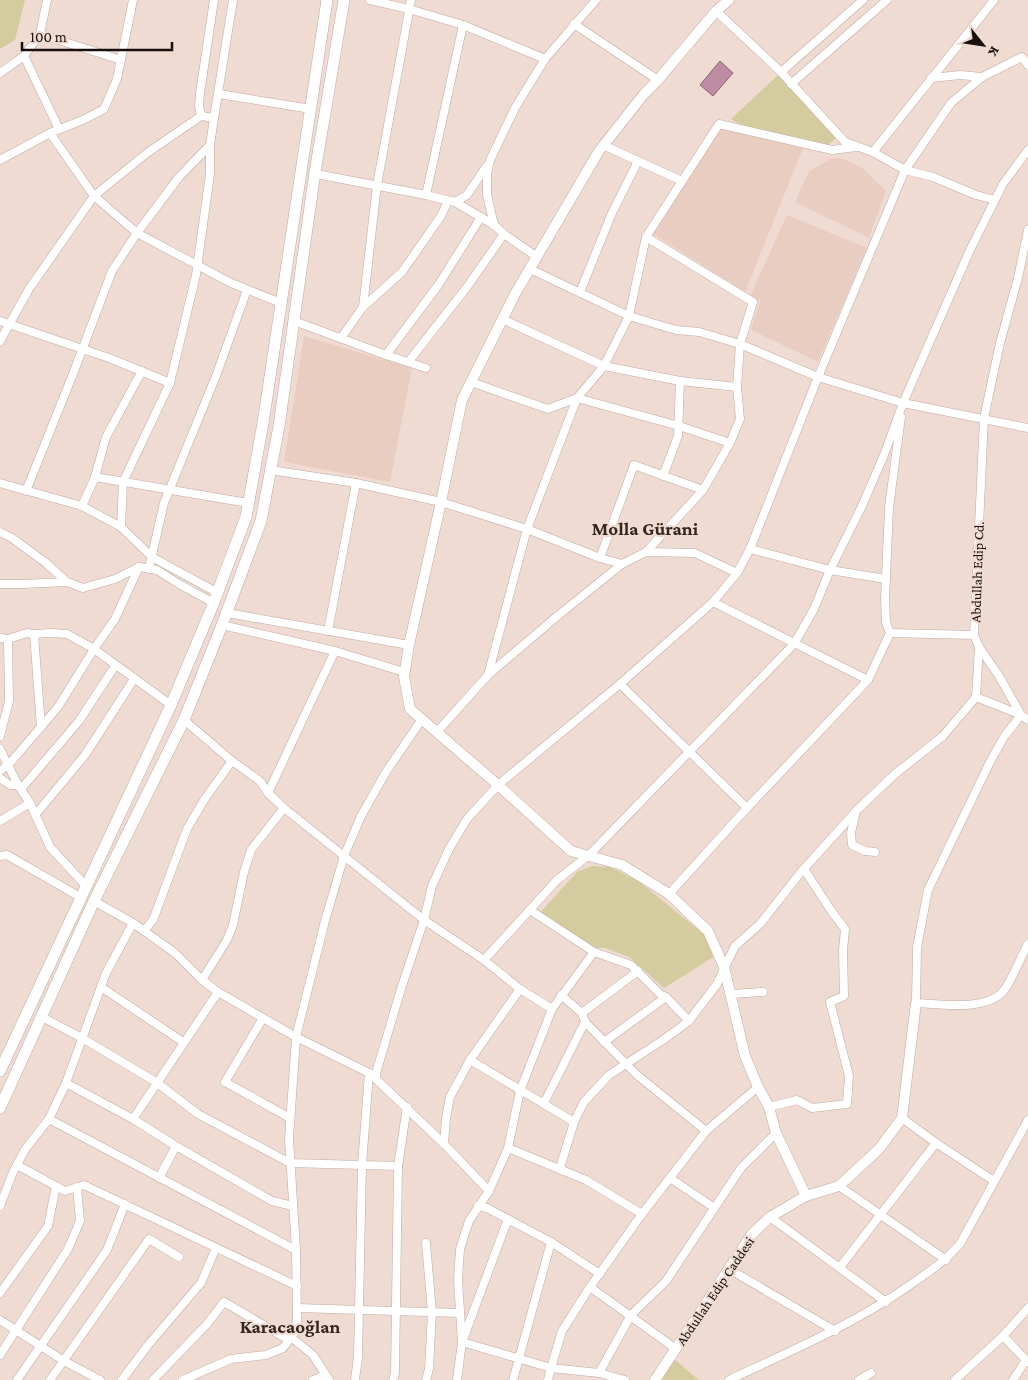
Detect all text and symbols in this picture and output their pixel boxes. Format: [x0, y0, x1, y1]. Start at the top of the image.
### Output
scale bar [22, 20, 172, 52]
north arrow [958, 20, 1008, 70]
text: 100 m [30, 29, 67, 45]
text: K [985, 44, 1003, 60]
district label: Molla Gürani [592, 518, 699, 539]
street label: Abdullah Edip Cd. [967, 521, 987, 623]
street label: Abdullah Edip Caddesi [673, 1234, 757, 1348]
district label: Karacaoğlan [240, 1316, 340, 1337]

